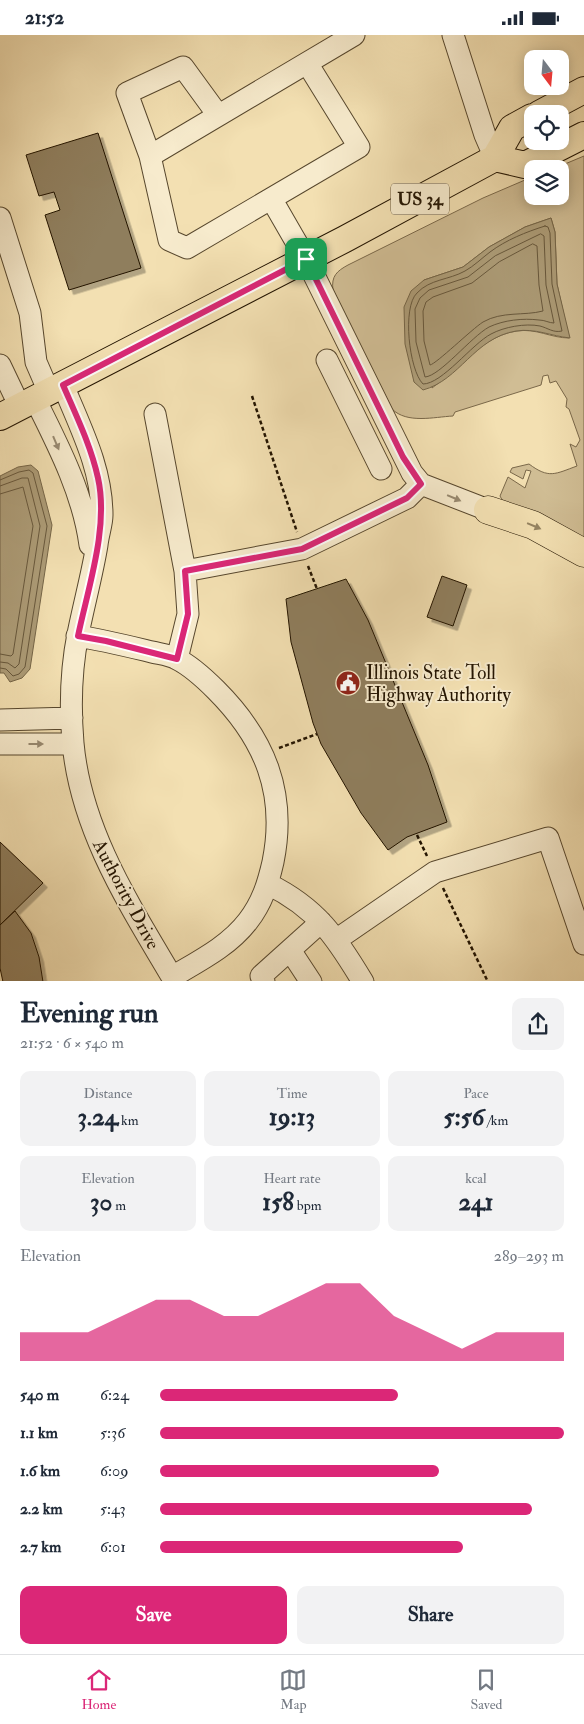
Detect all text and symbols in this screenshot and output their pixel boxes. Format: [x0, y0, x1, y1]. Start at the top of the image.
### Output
text: 21:52 [25, 6, 64, 30]
north arrow [524, 50, 569, 95]
map controls [524, 50, 569, 205]
button: locate [524, 105, 569, 150]
button: layers [524, 160, 569, 205]
road number: US 34 [391, 183, 449, 215]
pin [285, 238, 327, 280]
icon: arrive [292, 245, 320, 273]
one-way arrow [52, 436, 60, 451]
one-way arrow [447, 495, 461, 503]
one-way arrow [527, 523, 541, 531]
place label: Illinois State Toll Highway Authority [366, 661, 512, 707]
public building icon: Illinois State Toll Highway Authority [335, 670, 361, 696]
one-way arrow [29, 740, 45, 748]
street label: Authority Drive [87, 835, 165, 954]
text: Evening run [20, 996, 158, 1031]
button: share [512, 998, 564, 1050]
text: 21:52 · 6 × 540 m [20, 1033, 124, 1053]
text: Distance [84, 1085, 132, 1102]
text: Time [277, 1085, 307, 1102]
text: Pace [463, 1085, 489, 1102]
text: 3.24 [77, 1102, 118, 1133]
text: 19:13 [269, 1102, 315, 1133]
text: 5:56 [444, 1102, 484, 1133]
text: km [118, 1112, 139, 1129]
text: /km [484, 1112, 508, 1129]
text: Elevation [81, 1170, 135, 1187]
text: Heart rate [264, 1170, 321, 1187]
text: kcal [465, 1170, 487, 1187]
text: 30 [90, 1187, 112, 1218]
text: 158 [262, 1187, 294, 1218]
text: 241 [458, 1187, 494, 1218]
text: m [112, 1197, 126, 1214]
text: bpm [294, 1197, 322, 1214]
text: Elevation [20, 1246, 81, 1266]
text: 289–293 m [494, 1246, 564, 1266]
text: 540 m [20, 1385, 59, 1405]
text: 6:24 [100, 1385, 129, 1405]
text: 1.1 km [20, 1423, 58, 1443]
text: 5:36 [100, 1423, 125, 1443]
text: 1.6 km [20, 1461, 60, 1481]
text: 6:09 [100, 1461, 128, 1481]
text: 2.2 km [20, 1499, 63, 1519]
text: 5:43 [100, 1499, 126, 1519]
text: 2.7 km [20, 1537, 61, 1557]
text: 6:01 [100, 1537, 126, 1557]
button: Save [20, 1586, 287, 1644]
button: Share [297, 1586, 564, 1644]
tab: Home [82, 1666, 116, 1713]
tab: Map [279, 1666, 307, 1713]
tab: Saved [470, 1666, 502, 1713]

